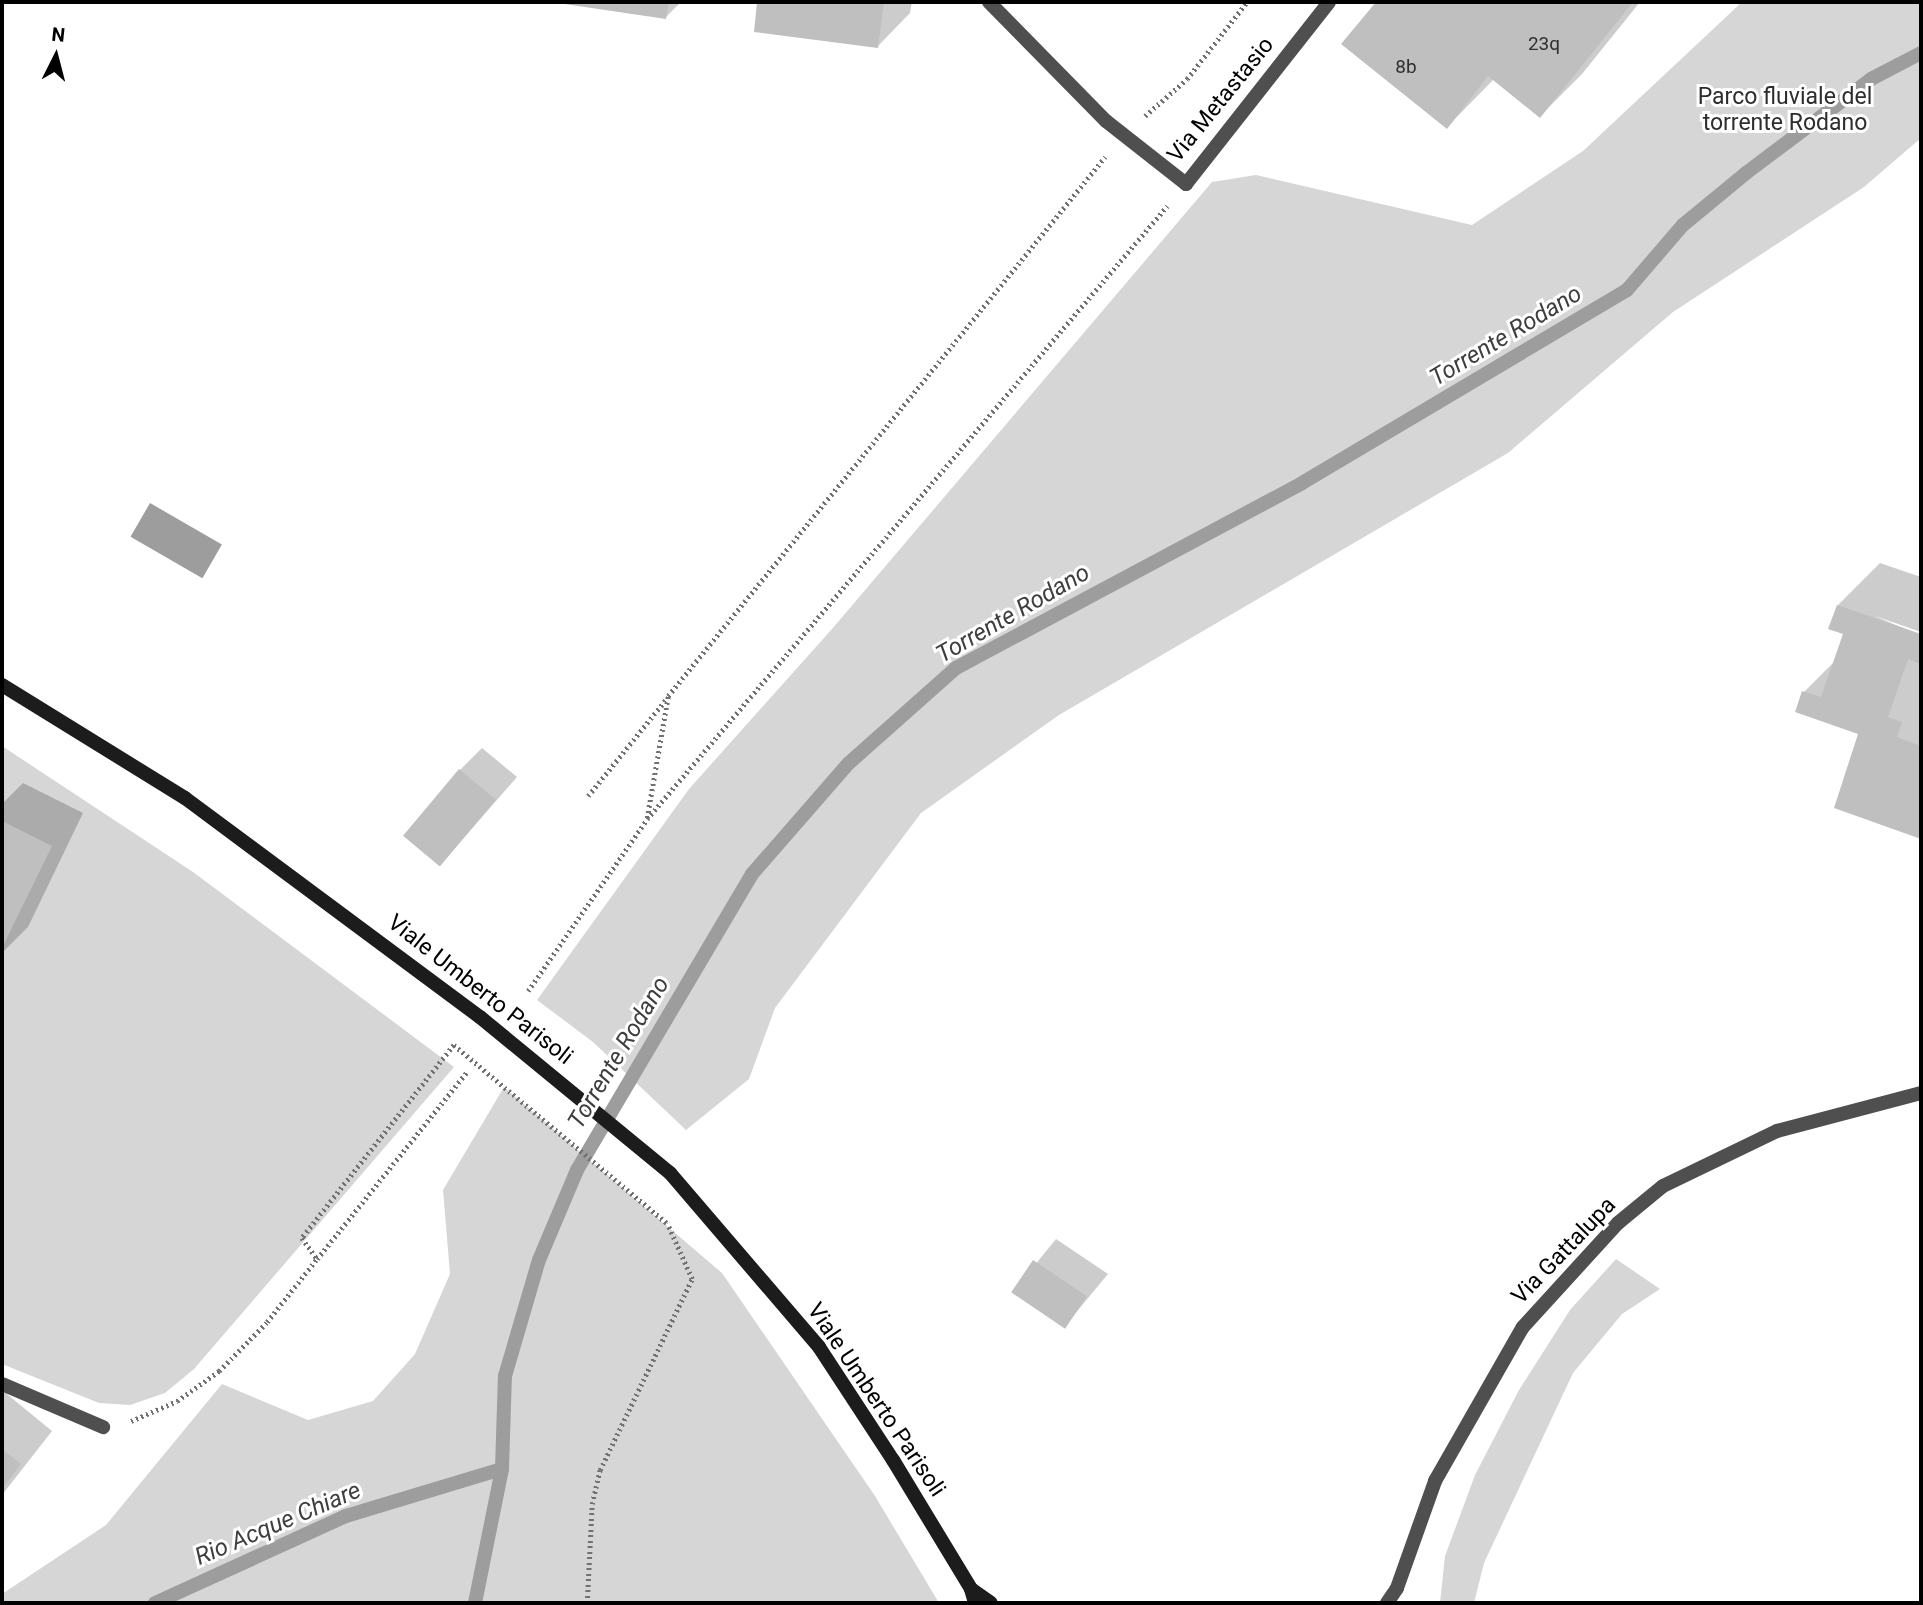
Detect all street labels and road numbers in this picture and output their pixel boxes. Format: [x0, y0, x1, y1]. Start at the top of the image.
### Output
street label: Via Metastasio [1162, 32, 1280, 168]
street label: Viale Umberto Parisoli [382, 909, 578, 1071]
street label: Via Gattalupa [1506, 1192, 1622, 1310]
street label: Viale Umberto Parisoli [801, 1298, 951, 1502]

